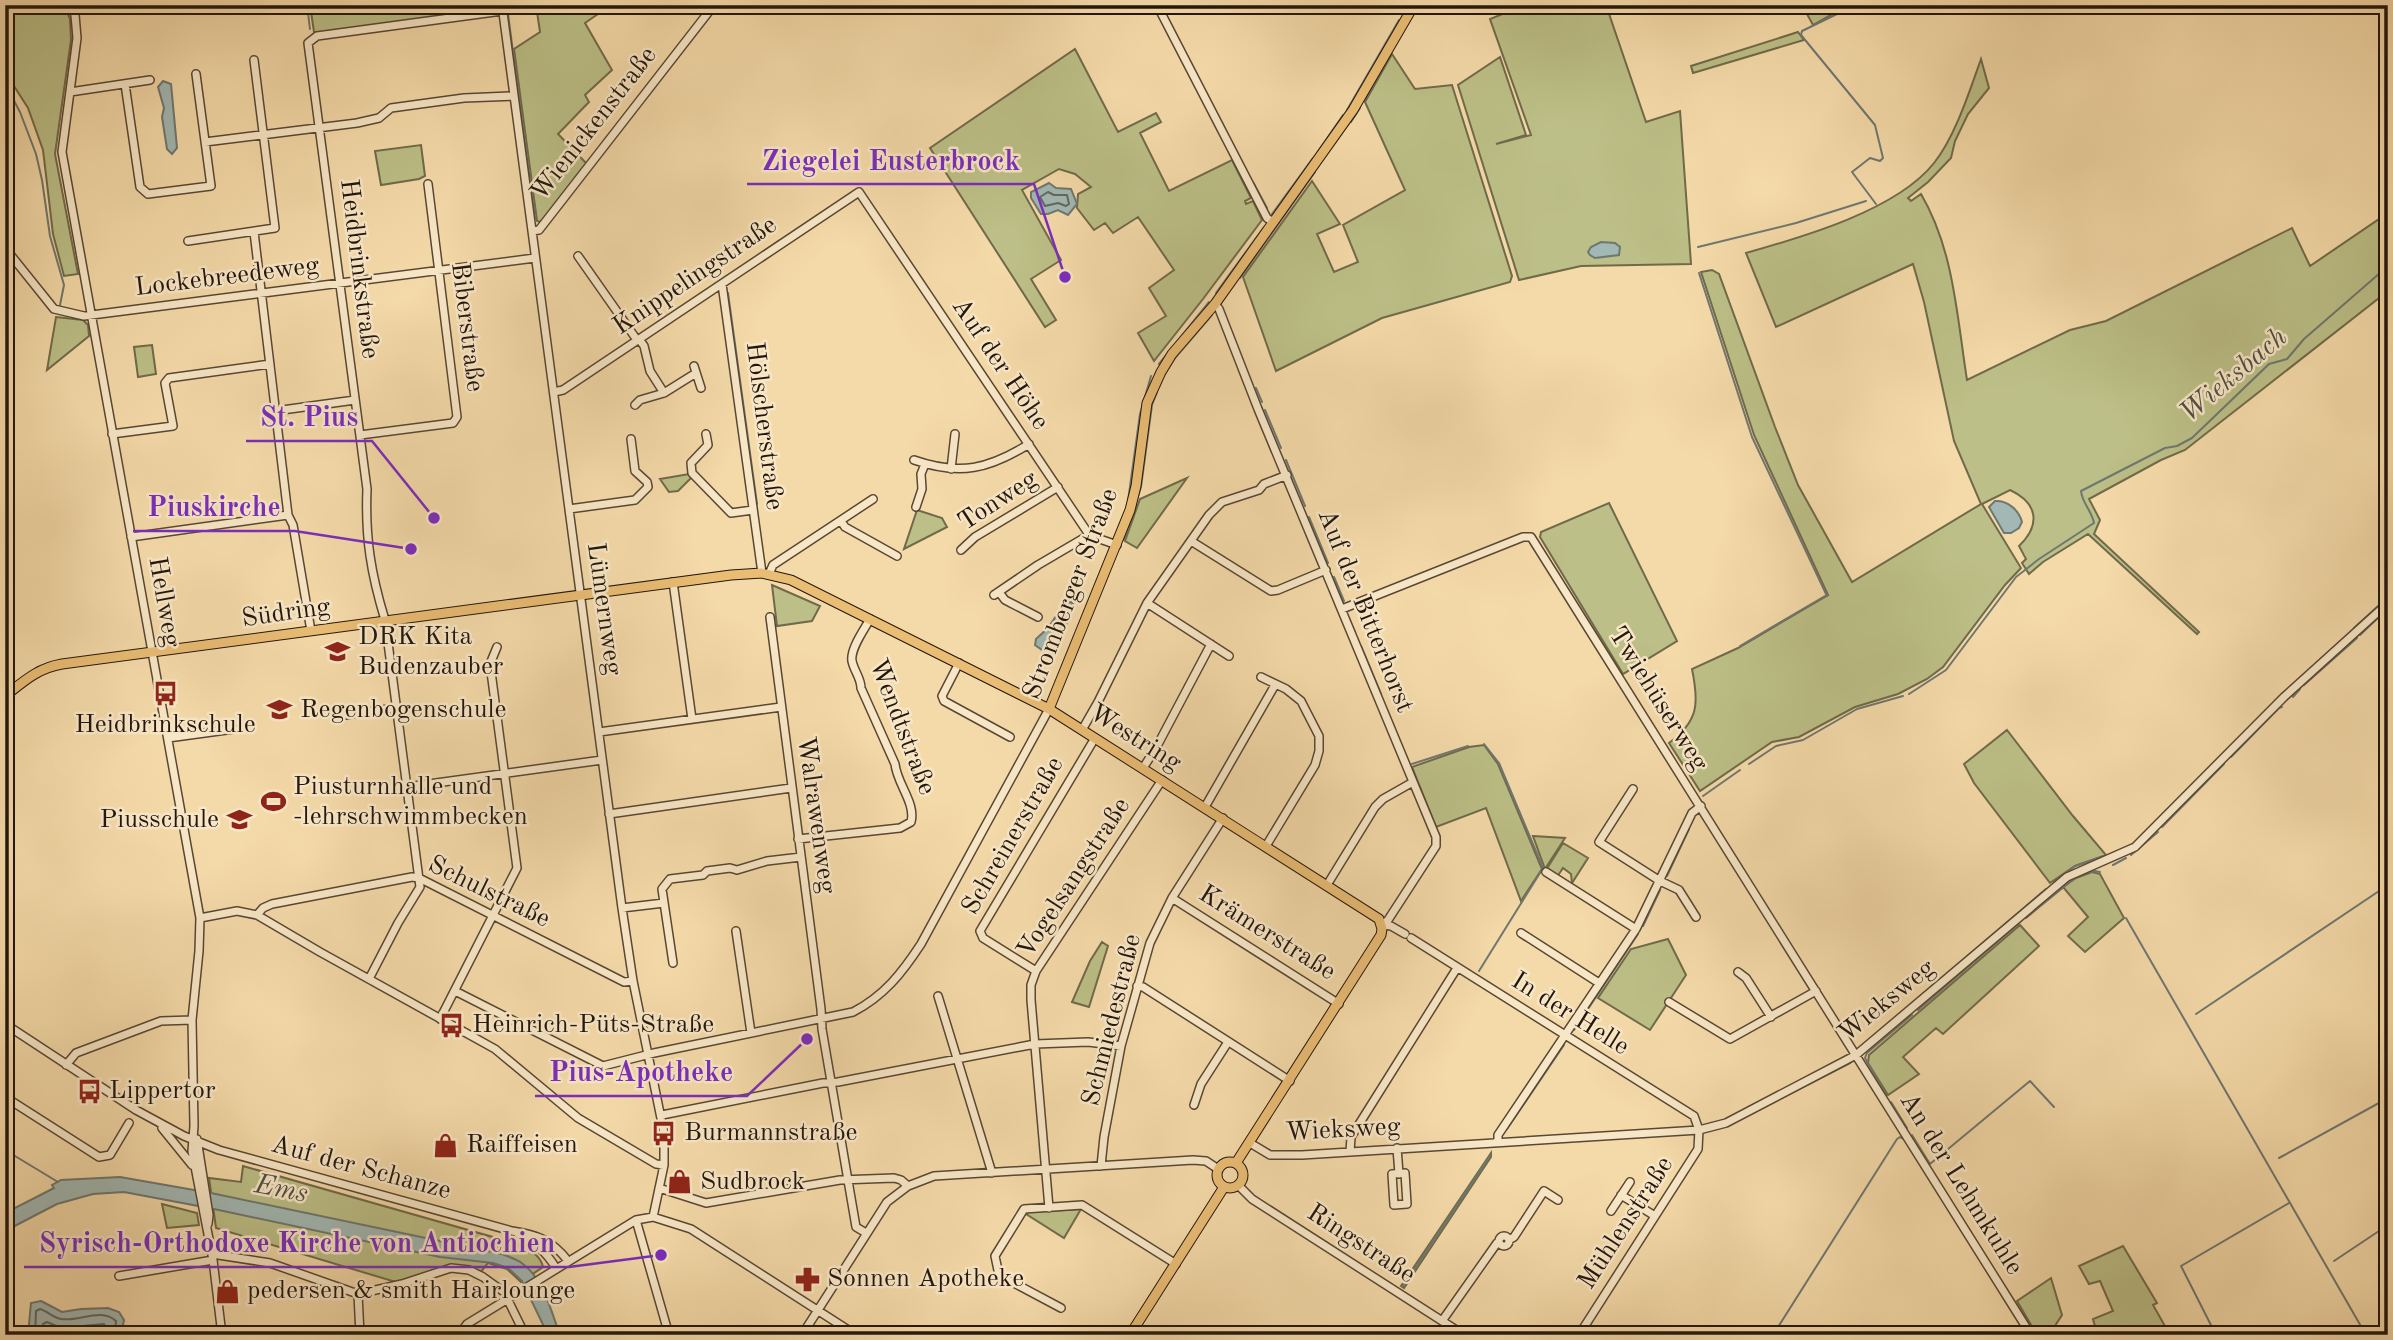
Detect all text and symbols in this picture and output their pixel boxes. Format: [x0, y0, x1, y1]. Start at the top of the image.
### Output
street label: Wienickenstraße [526, 42, 662, 206]
callout: Ziegelei Eusterbrock [747, 135, 1034, 184]
text: Ziegelei Eusterbrock [762, 149, 1021, 177]
street label: Heidbrinkstraße [335, 178, 383, 360]
street label: Knippelingstraße [608, 212, 782, 340]
street label: Lockebreedeweg [133, 253, 321, 301]
street label: Biberstraße [446, 261, 488, 393]
street label: Auf der Höhe [947, 293, 1053, 435]
water label: Wieksbach [2175, 323, 2293, 429]
street label: Hölscherstraße [741, 340, 787, 512]
callout: St. Pius [246, 392, 372, 441]
text: St. Pius [260, 405, 358, 433]
street label: Tonweg [954, 466, 1042, 536]
callout: Piuskirche [133, 482, 295, 531]
street label: Stromberger Straße [1019, 485, 1123, 703]
text: Piuskirche [147, 495, 281, 523]
street label: Auf der Bitterhorst [1312, 506, 1418, 716]
street label: Lümernweg [582, 541, 626, 677]
street label: Hellweg [143, 555, 185, 649]
street label: Südring [240, 594, 332, 632]
street label: Twiehüserweg [1603, 622, 1713, 776]
place label: DRK Kita Budenzauber [358, 624, 504, 680]
school or university icon: DRK Kita Budenzauber [324, 638, 352, 666]
street label: Wendtstraße [864, 655, 940, 799]
bus stop icon: Heidbrinkschule [151, 679, 179, 707]
school or university icon: Regenbogenschule [266, 696, 294, 724]
place label: Regenbogenschule [300, 697, 507, 723]
street label: Westring [1084, 700, 1186, 776]
place label: Heidbrinkschule [74, 712, 256, 738]
street label: Walrawenweg [792, 735, 840, 895]
street label: Schreinerstraße [957, 753, 1069, 919]
place label: Piusturnhalle und -lehrschwimmbecken [293, 774, 528, 830]
sports icon: Piusturnhalle und -lehrschwimmbecken [259, 788, 287, 816]
street label: Vogelsangstraße [1013, 793, 1135, 963]
school or university icon: Piusschule [225, 806, 253, 834]
place label: Piusschule [100, 807, 219, 833]
street label: Schulstraße [424, 851, 554, 933]
street label: Krämerstraße [1194, 881, 1340, 985]
street label: Schmiedestraße [1078, 931, 1146, 1109]
street label: Wieksweg [1834, 955, 1940, 1047]
street label: In der Helle [1507, 968, 1633, 1060]
bus stop icon: Heinrich-Püts-Straße [438, 1011, 466, 1039]
place label: Heinrich-Püts-Straße [472, 1012, 714, 1038]
callout: Pius-Apotheke [535, 1047, 747, 1096]
text: Pius-Apotheke [549, 1060, 733, 1088]
bus stop icon: Lippertor [75, 1077, 103, 1105]
place label: Lippertor [109, 1078, 216, 1104]
street label: An der Lehmkuhle [1895, 1088, 2027, 1280]
street label: Wieksweg [1285, 1114, 1401, 1146]
bus stop icon: Burmannstraße [650, 1119, 678, 1147]
place label: Burmannstraße [684, 1120, 858, 1146]
shop icon: Raiffeisen [432, 1131, 460, 1159]
street label: Auf der Schanze [268, 1132, 454, 1204]
place label: Raiffeisen [466, 1132, 578, 1158]
street label: Mühlenstraße [1574, 1152, 1678, 1294]
shop icon: Sudbrock [666, 1168, 694, 1196]
place label: Sudbrock [700, 1169, 805, 1195]
water label: Ems [251, 1171, 310, 1209]
street label: Ringstraße [1302, 1200, 1420, 1288]
callout: Syrisch-Orthodoxe Kirche von Antiochien [24, 1218, 569, 1267]
text: Syrisch-Orthodoxe Kirche von Antiochien [39, 1231, 555, 1259]
pharmacy icon: Sonnen Apotheke [793, 1265, 821, 1293]
place label: Sonnen Apotheke [827, 1266, 1024, 1292]
shop icon: pedersen & smith Hairlounge [213, 1277, 241, 1305]
place label: pedersen & smith Hairlounge [247, 1278, 575, 1304]

